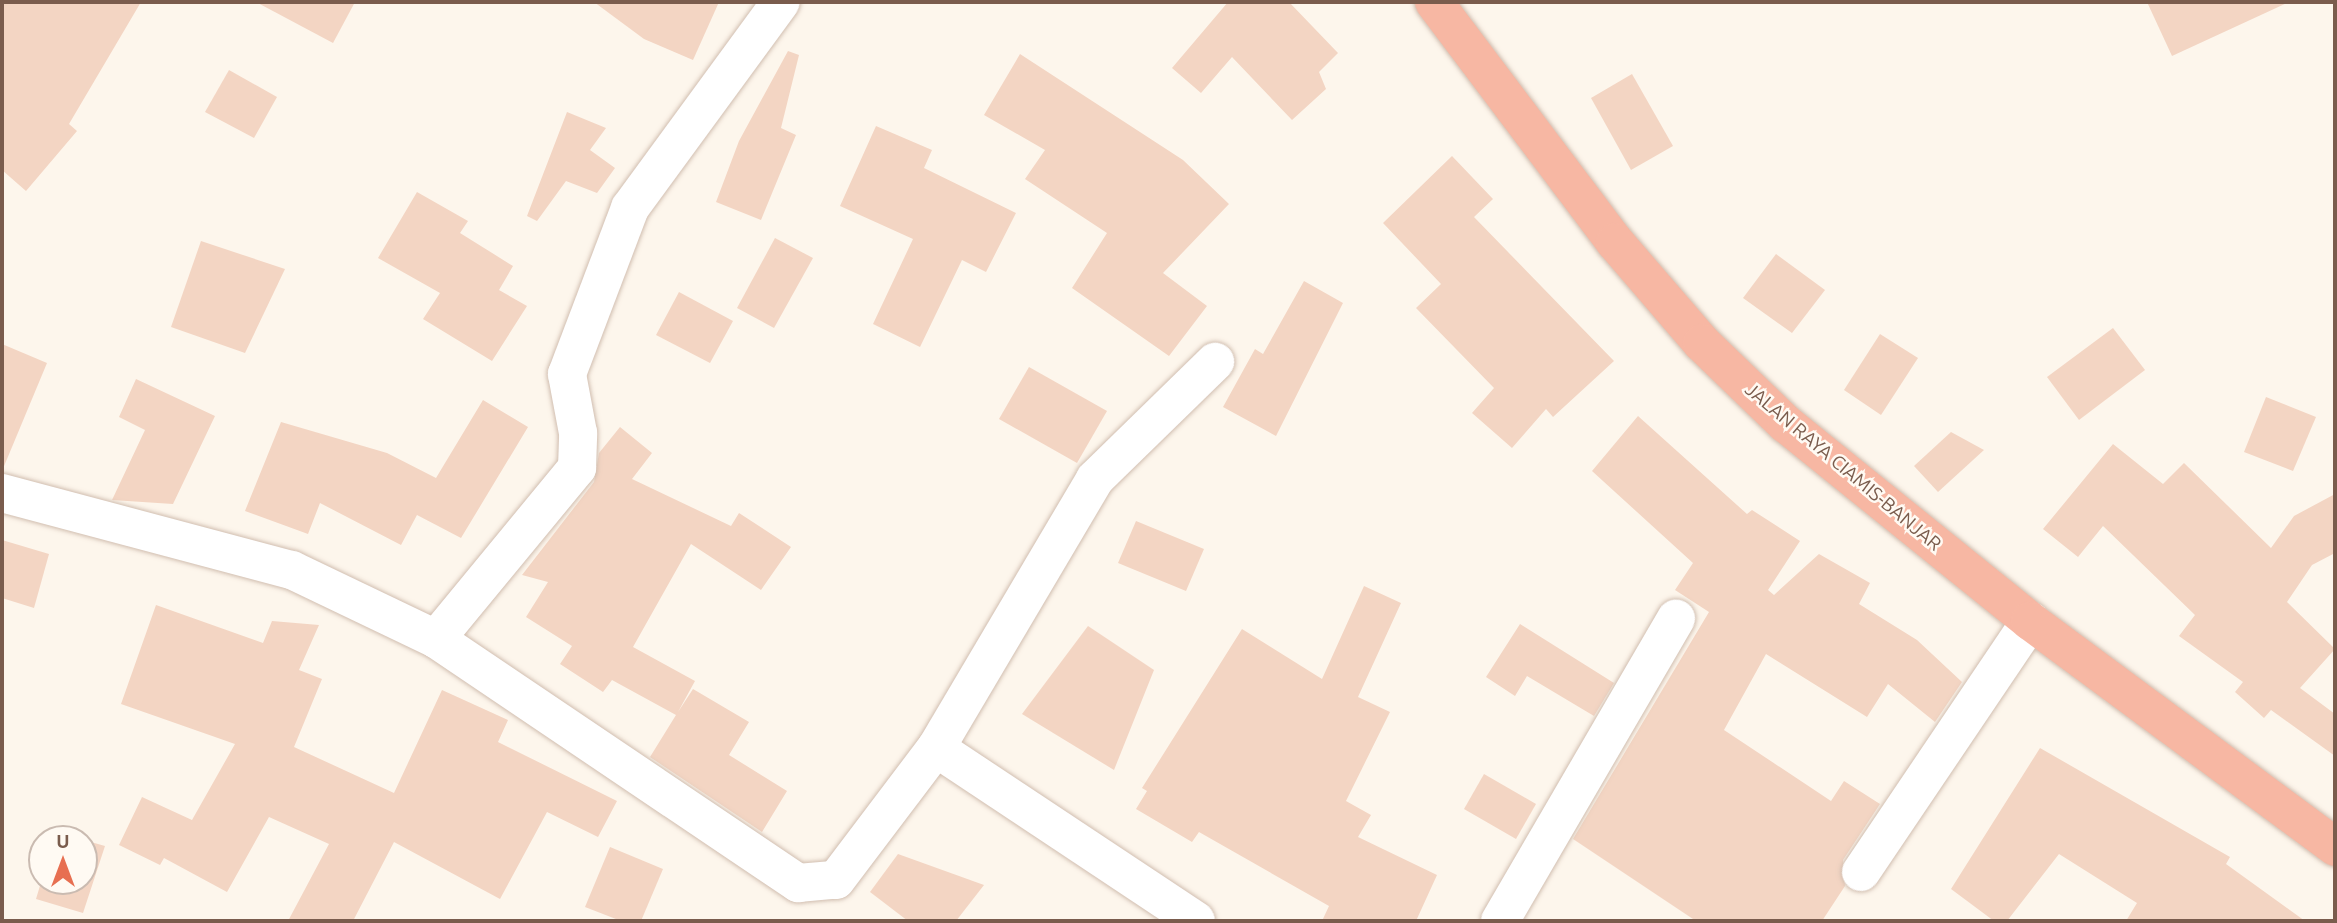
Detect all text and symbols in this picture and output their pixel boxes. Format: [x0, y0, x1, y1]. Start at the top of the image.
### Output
street label: JALAN RAYA CIAMIS-BANJAR [1740, 378, 1946, 556]
north arrow [28, 825, 98, 895]
text: U [56, 830, 70, 852]

